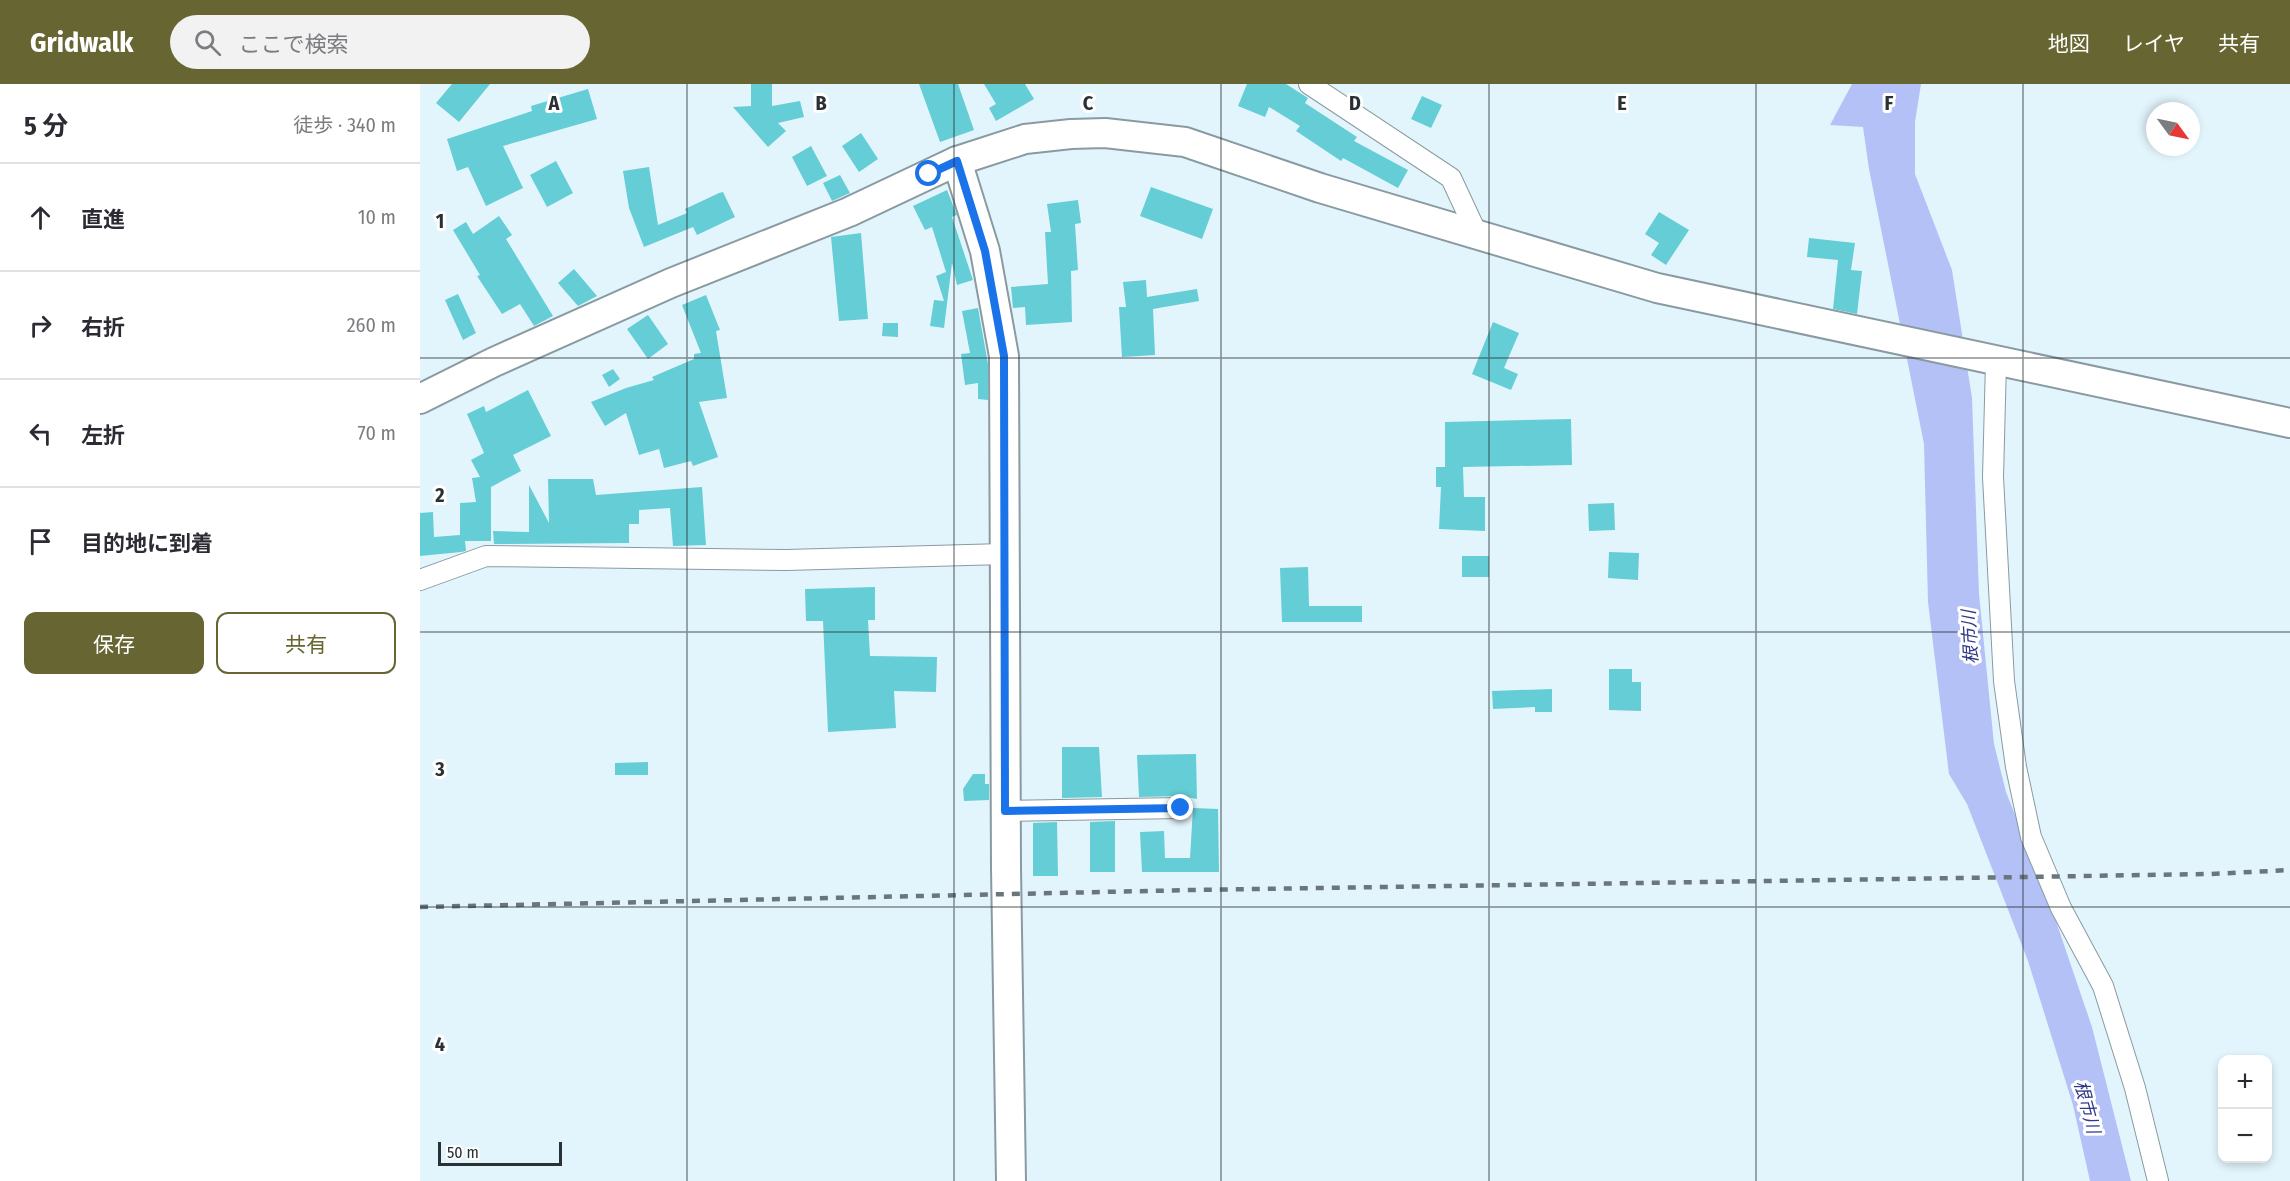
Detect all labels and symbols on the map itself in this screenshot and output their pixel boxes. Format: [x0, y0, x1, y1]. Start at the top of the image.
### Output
text: A [548, 91, 561, 115]
text: B [815, 91, 827, 115]
text: C [1083, 91, 1094, 115]
text: D [1349, 91, 1361, 115]
text: E [1617, 91, 1627, 115]
text: F [1885, 91, 1894, 115]
north arrow [2146, 102, 2200, 156]
route start [915, 160, 941, 186]
text: 1 [436, 209, 444, 233]
text: 2 [434, 483, 445, 507]
water label: 根市川 [1957, 607, 1982, 665]
text: 3 [434, 757, 445, 781]
route end [1167, 794, 1193, 820]
text: 4 [435, 1032, 445, 1056]
water label: 根市川 [2069, 1078, 2105, 1138]
scale bar [438, 1139, 562, 1166]

